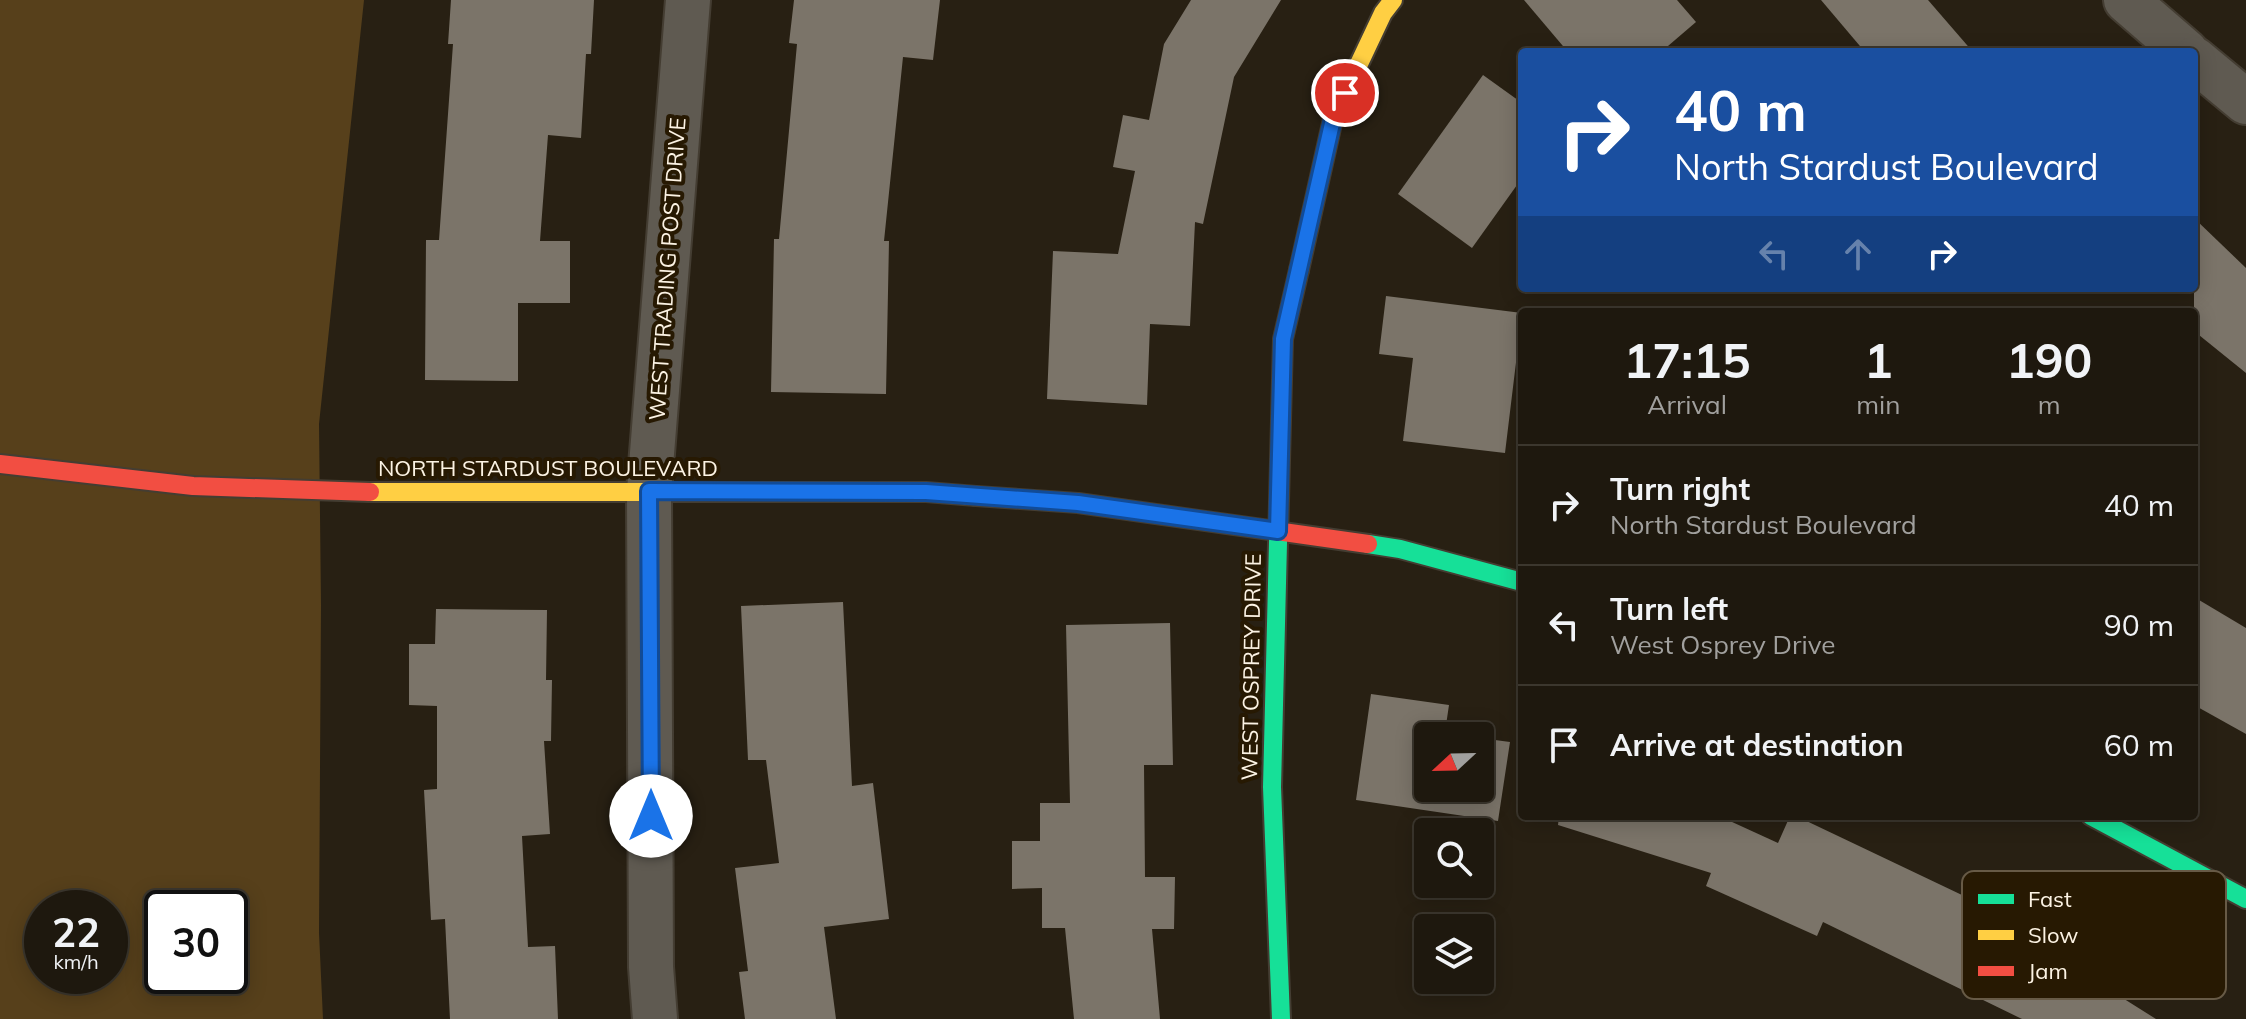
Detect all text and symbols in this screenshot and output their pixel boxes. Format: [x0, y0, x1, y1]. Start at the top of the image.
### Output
pin [1311, 59, 1379, 127]
icon: arrive [1323, 71, 1367, 115]
text: 40 m [1674, 75, 1807, 145]
icon: right [1542, 80, 1646, 184]
street label: WEST TRADING POST DRIVE [642, 117, 692, 421]
text: North Stardust Boulevard [1674, 144, 2099, 189]
icon: left [1752, 232, 1796, 276]
icon: ahead [1836, 232, 1880, 276]
icon: right [1920, 232, 1964, 276]
text: 17:15 [1624, 330, 1751, 390]
text: 1 [1864, 330, 1893, 390]
text: 190 [2006, 330, 2092, 390]
text: Arrival [1647, 388, 1727, 421]
text: min [1856, 388, 1900, 421]
text: m [2038, 388, 2061, 421]
street label: NORTH STARDUST BOULEVARD [378, 454, 718, 482]
text: Turn right [1610, 470, 1750, 508]
icon: right [1542, 483, 1586, 527]
text: 40 m [2104, 486, 2174, 524]
text: North Stardust Boulevard [1610, 508, 1917, 541]
street label: WEST OSPREY DRIVE [1235, 553, 1267, 781]
text: Turn left [1610, 590, 1728, 628]
icon: left [1542, 603, 1586, 647]
text: 90 m [2104, 606, 2174, 644]
text: West Osprey Drive [1610, 628, 1835, 661]
north arrow [1414, 722, 1494, 802]
map controls [1414, 722, 1494, 994]
icon: arrive [1542, 723, 1586, 767]
text: Arrive at destination [1610, 726, 1904, 764]
text: 60 m [2104, 726, 2174, 764]
position arrow [609, 774, 693, 858]
button: search [1414, 818, 1494, 898]
legend [1962, 871, 2226, 999]
text: Fast [2028, 885, 2072, 913]
speed limit sign: 30 [144, 890, 248, 994]
text: 22 [52, 907, 100, 957]
button: layers [1414, 914, 1494, 994]
text: Slow [2028, 921, 2078, 949]
text: km/h [53, 949, 99, 974]
text: Jam [2028, 957, 2068, 985]

